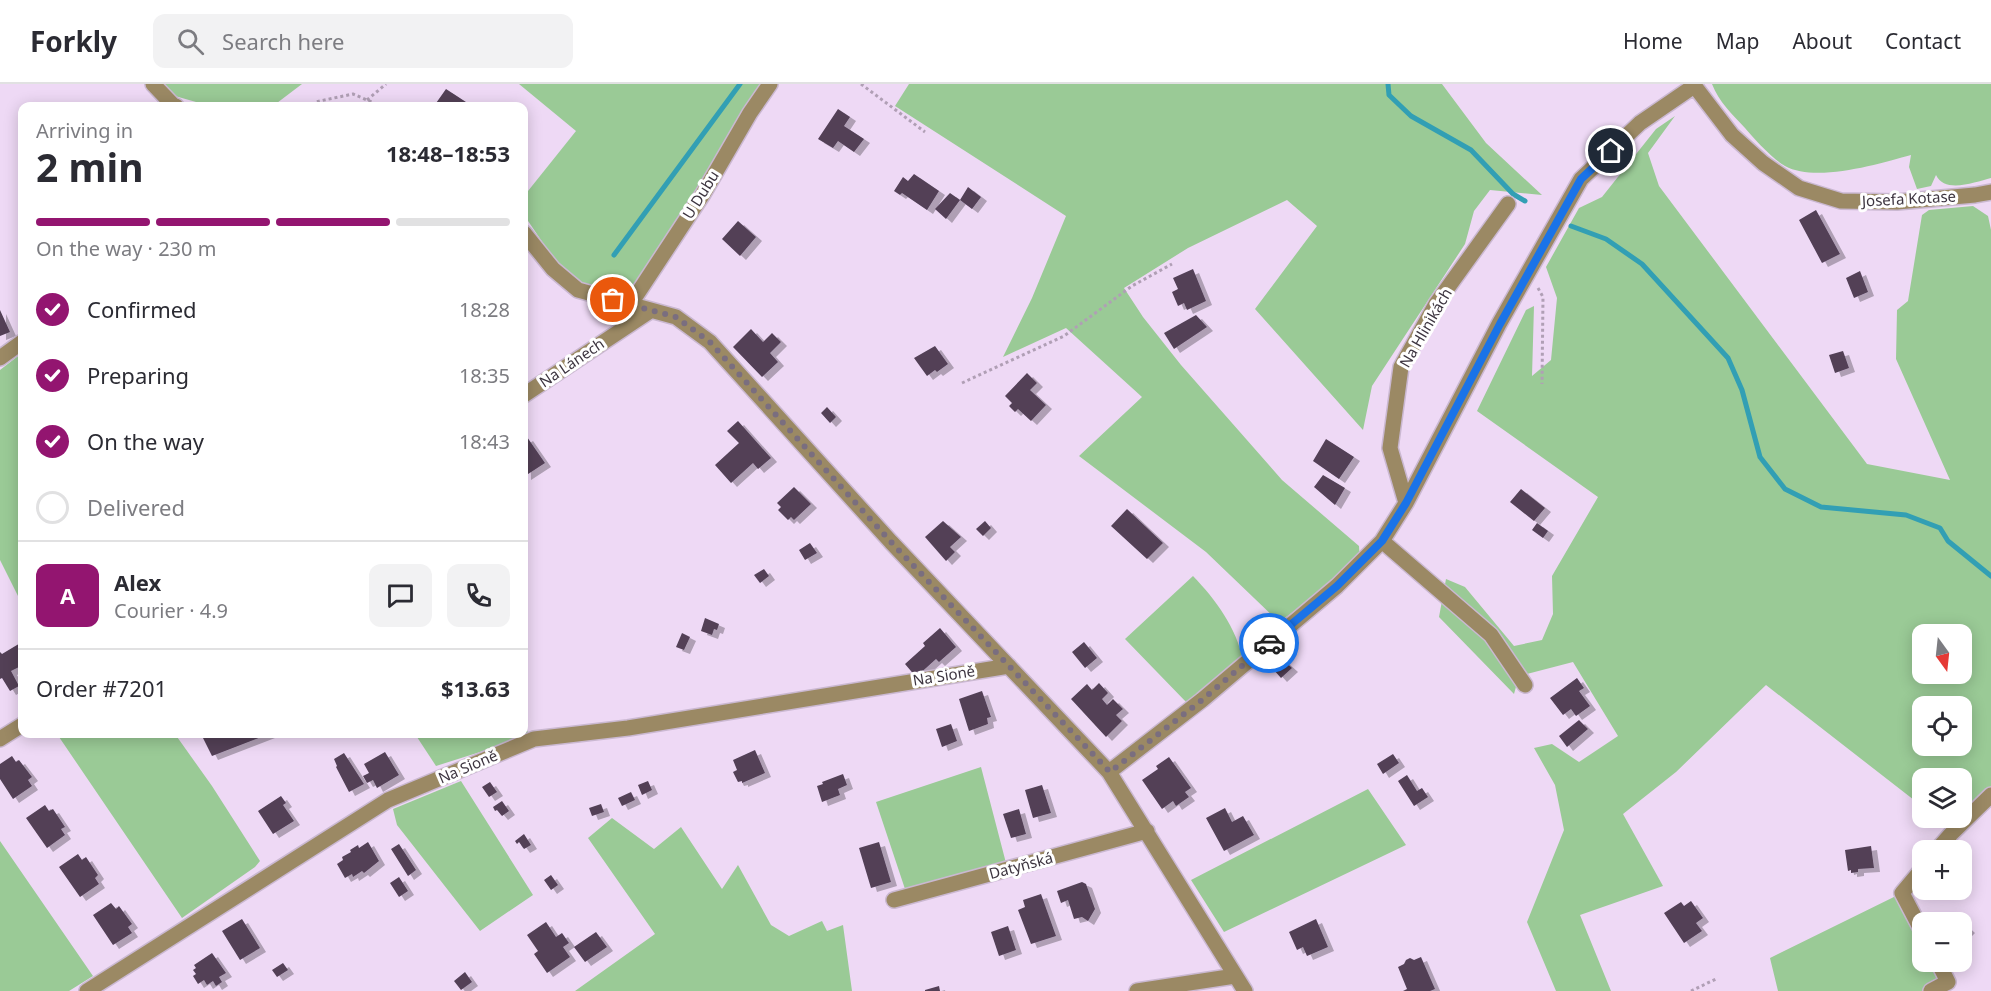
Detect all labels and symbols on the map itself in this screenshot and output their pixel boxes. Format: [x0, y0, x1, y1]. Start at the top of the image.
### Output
pin [1585, 125, 1636, 176]
street label: U Dubu [677, 166, 723, 222]
street label: Josefa Kotase [1859, 186, 1956, 211]
pin [587, 274, 638, 325]
street label: Na Hlinikách [1394, 284, 1456, 371]
street label: Na Lánech [535, 333, 608, 391]
courier [1239, 613, 1299, 673]
north arrow [1912, 624, 1972, 684]
street label: Na Sioně [911, 660, 976, 690]
street label: Na Sioně [435, 745, 500, 788]
street label: Datyňská [987, 847, 1055, 883]

